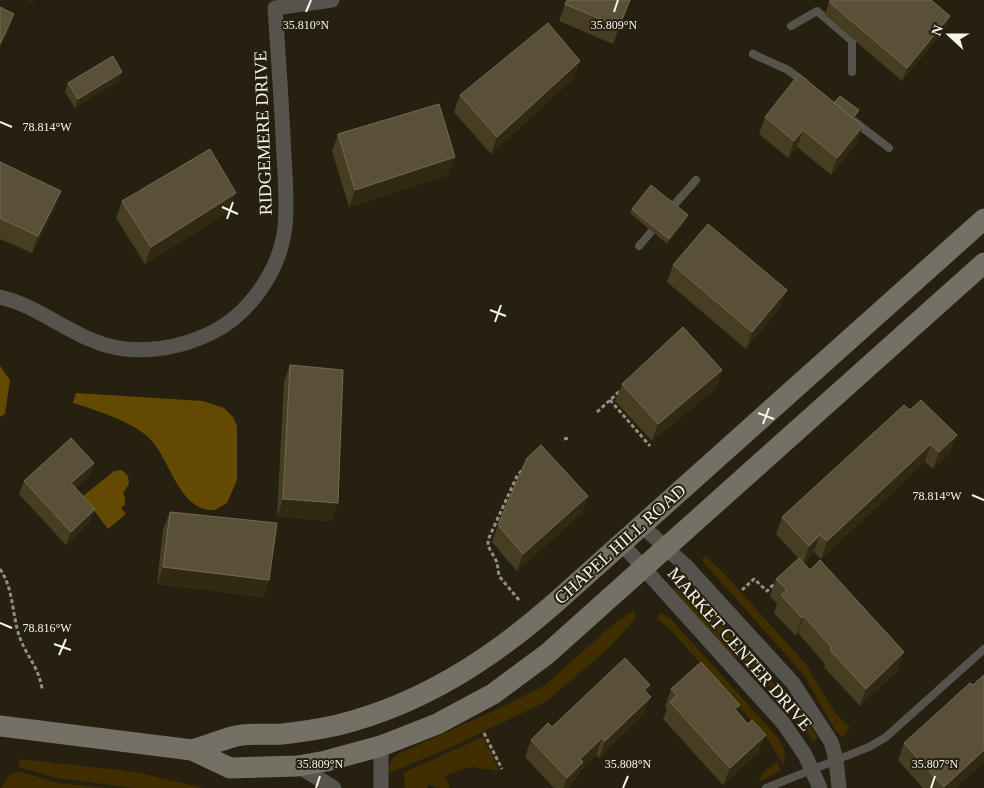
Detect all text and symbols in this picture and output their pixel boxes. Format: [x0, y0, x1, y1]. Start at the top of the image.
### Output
north arrow [924, 10, 974, 60]
text: 35.810°N [283, 18, 330, 32]
text: 35.809°N [591, 18, 638, 32]
text: N [929, 23, 946, 38]
street label: RIDGEMERE DRIVE [250, 50, 276, 216]
text: 78.814°W [22, 120, 72, 134]
street label: CHAPEL HILL ROAD [550, 480, 690, 608]
text: 78.814°W [912, 489, 962, 503]
street label: MARKET CENTER DRIVE [664, 563, 816, 735]
text: 78.816°W [22, 621, 72, 635]
text: 35.809°N [297, 757, 344, 771]
text: 35.808°N [605, 757, 652, 771]
text: 35.807°N [912, 757, 959, 771]

